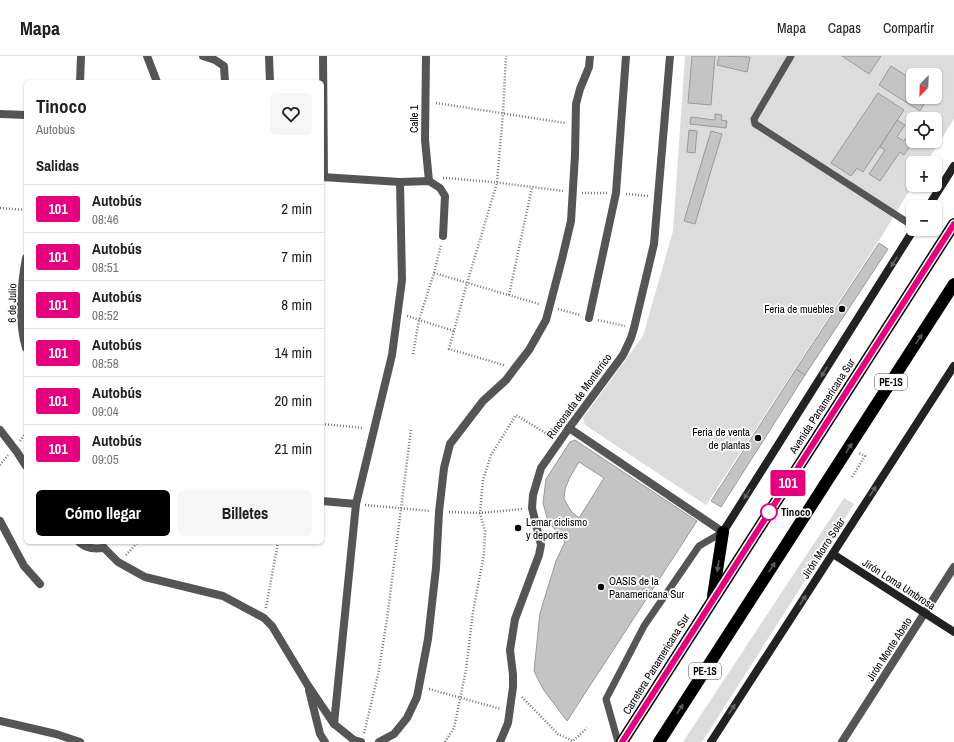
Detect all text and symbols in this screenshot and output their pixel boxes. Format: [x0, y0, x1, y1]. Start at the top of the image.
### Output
text: Mapa [20, 15, 60, 41]
text: Mapa [777, 19, 806, 37]
text: Capas [828, 19, 861, 37]
text: Compartir [883, 19, 934, 37]
north arrow [906, 68, 942, 104]
map controls [906, 68, 942, 236]
text: Tinoco [36, 93, 87, 119]
button: heart [270, 93, 312, 135]
street label: Calle 1 [407, 105, 421, 133]
button: locate [906, 112, 942, 148]
text: Autobús [36, 121, 75, 138]
text: Salidas [36, 155, 79, 176]
button: + [906, 156, 942, 192]
text: Autobús [92, 190, 142, 211]
text: 2 min [281, 198, 312, 219]
text: 101 [48, 200, 68, 218]
button: − [906, 200, 942, 236]
text: 08:46 [92, 211, 119, 228]
text: Autobús [92, 238, 142, 259]
text: 7 min [281, 246, 312, 267]
text: 101 [48, 248, 68, 266]
one-way arrow [890, 256, 897, 268]
text: 08:51 [92, 259, 119, 276]
street label: 6 de Julio [5, 283, 19, 323]
text: Autobús [92, 286, 142, 307]
text: 8 min [281, 294, 312, 315]
text: 101 [48, 296, 68, 314]
place label: Feria de muebles [764, 302, 834, 316]
marker: Feria de muebles [837, 304, 847, 314]
text: 08:52 [92, 307, 119, 324]
one-way arrow [915, 333, 923, 344]
text: Autobús [92, 334, 142, 355]
text: 14 min [274, 342, 312, 363]
text: 101 [48, 344, 68, 362]
street label: Rinconada de Monterrico [543, 351, 615, 441]
text: 08:58 [92, 355, 119, 372]
street label: Avenida Panamericana Sur [785, 356, 858, 457]
one-way arrow [820, 367, 828, 377]
road number: PE-1S [875, 374, 907, 390]
text: Autobús [92, 382, 142, 403]
text: 20 min [274, 390, 312, 411]
text: 101 [48, 392, 68, 410]
text: 09:04 [92, 403, 119, 420]
place label: Feria de venta de plantas [692, 425, 750, 452]
text: Autobús [92, 430, 142, 451]
marker: Feria de venta de plantas [753, 433, 763, 443]
text: 21 min [274, 438, 312, 459]
text: 101 [48, 440, 68, 458]
one-way arrow [845, 442, 852, 454]
text: 09:05 [92, 451, 119, 468]
line badge: 101 [765, 470, 811, 496]
text: 101 [778, 474, 798, 492]
one-way arrow [869, 486, 877, 496]
one-way arrow [744, 488, 751, 500]
button: Cómo llegar [36, 490, 170, 536]
button: Billetes [178, 490, 312, 536]
marker: Tinoco [760, 503, 778, 521]
place label: Tinoco [781, 505, 811, 519]
place label: Lemar ciclismo y deportes [526, 515, 587, 542]
street label: Jirón Morro Solar [798, 515, 848, 581]
marker: Lemar ciclismo y deportes [513, 523, 523, 533]
street label: Jirón Loma Umbrosa [860, 555, 938, 613]
one-way arrow [714, 560, 720, 572]
one-way arrow [768, 561, 775, 573]
place label: OASIS de la Panamericana Sur [609, 574, 684, 601]
marker: OASIS de la Panamericana Sur [596, 582, 606, 592]
one-way arrow [799, 595, 807, 605]
street label: Carretera Panamericana Sur [619, 611, 693, 717]
street label: Jirón Monte Abeto [863, 614, 915, 684]
road number: PE-1S [689, 663, 721, 679]
one-way arrow [677, 703, 684, 715]
one-way arrow [729, 703, 736, 715]

